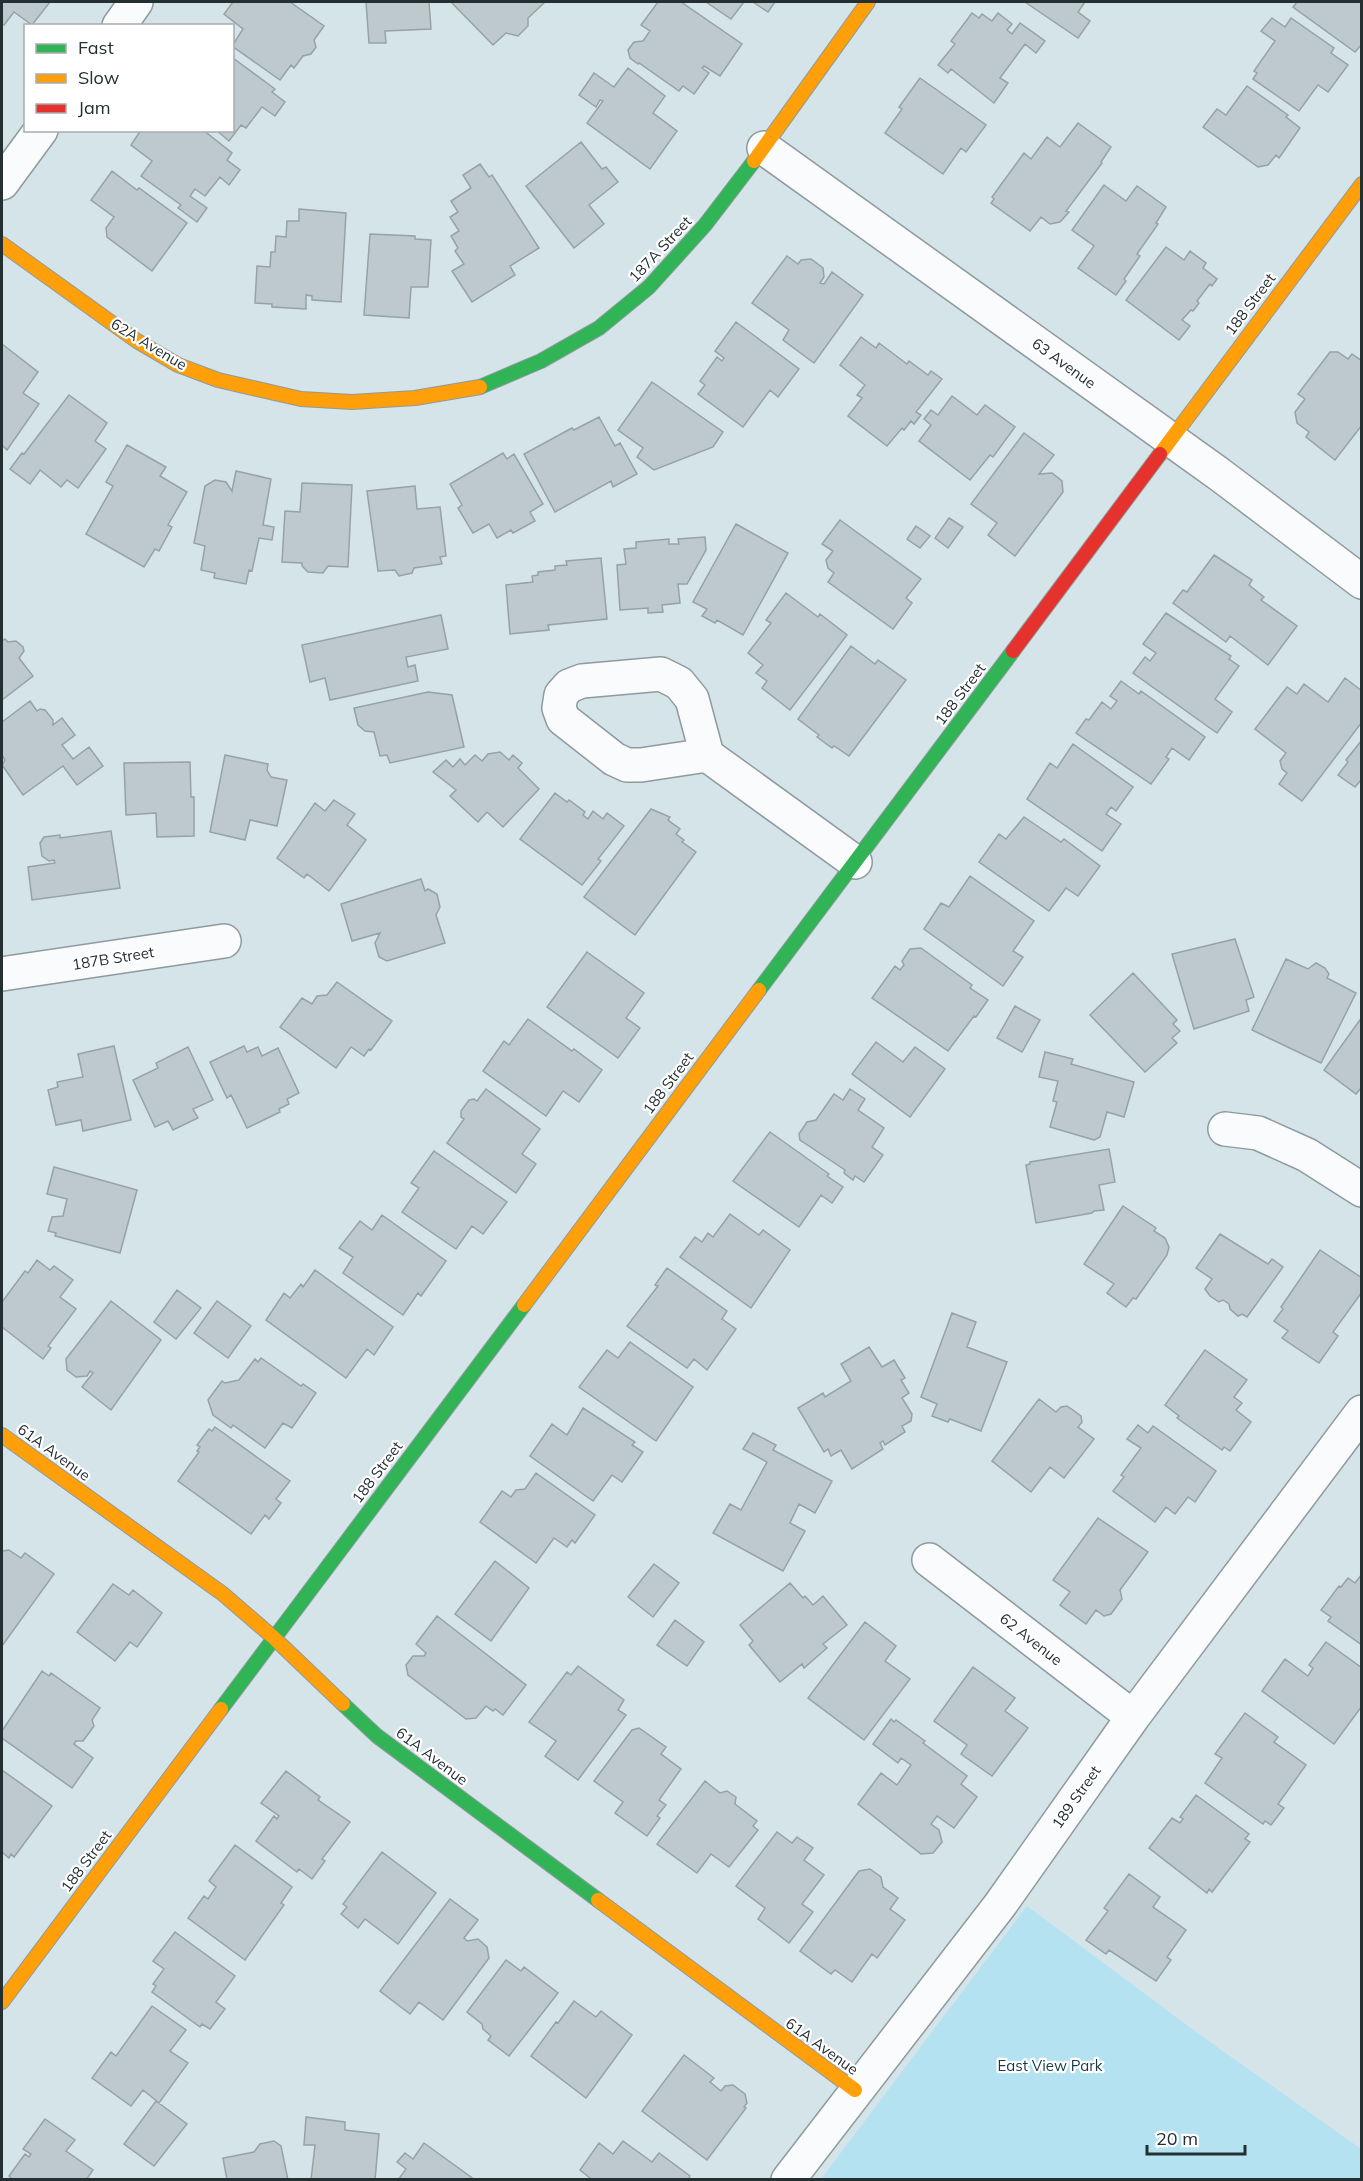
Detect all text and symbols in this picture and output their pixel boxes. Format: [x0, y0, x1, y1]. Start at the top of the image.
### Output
legend [24, 24, 234, 132]
text: Fast [78, 36, 114, 59]
text: Slow [78, 66, 120, 89]
text: Jam [78, 96, 111, 119]
street label: 187A Street [625, 212, 695, 286]
street label: 188 Street [1221, 269, 1279, 339]
street label: 62A Avenue [108, 314, 190, 374]
street label: 63 Avenue [1028, 334, 1100, 392]
street label: 188 Street [931, 659, 989, 729]
street label: 187B Street [71, 942, 155, 974]
street label: 188 Street [639, 1048, 697, 1118]
street label: 61A Avenue [14, 1419, 94, 1485]
street label: 188 Street [348, 1437, 406, 1507]
street label: 62 Avenue [996, 1609, 1066, 1669]
street label: 61A Avenue [392, 1723, 472, 1789]
street label: 189 Street [1047, 1762, 1105, 1832]
street label: 188 Street [57, 1826, 115, 1896]
street label: 61A Avenue [782, 2013, 862, 2079]
park label: East View Park [998, 2056, 1103, 2075]
scale bar [1147, 2118, 1244, 2156]
text: 20 m [1156, 2127, 1198, 2150]

